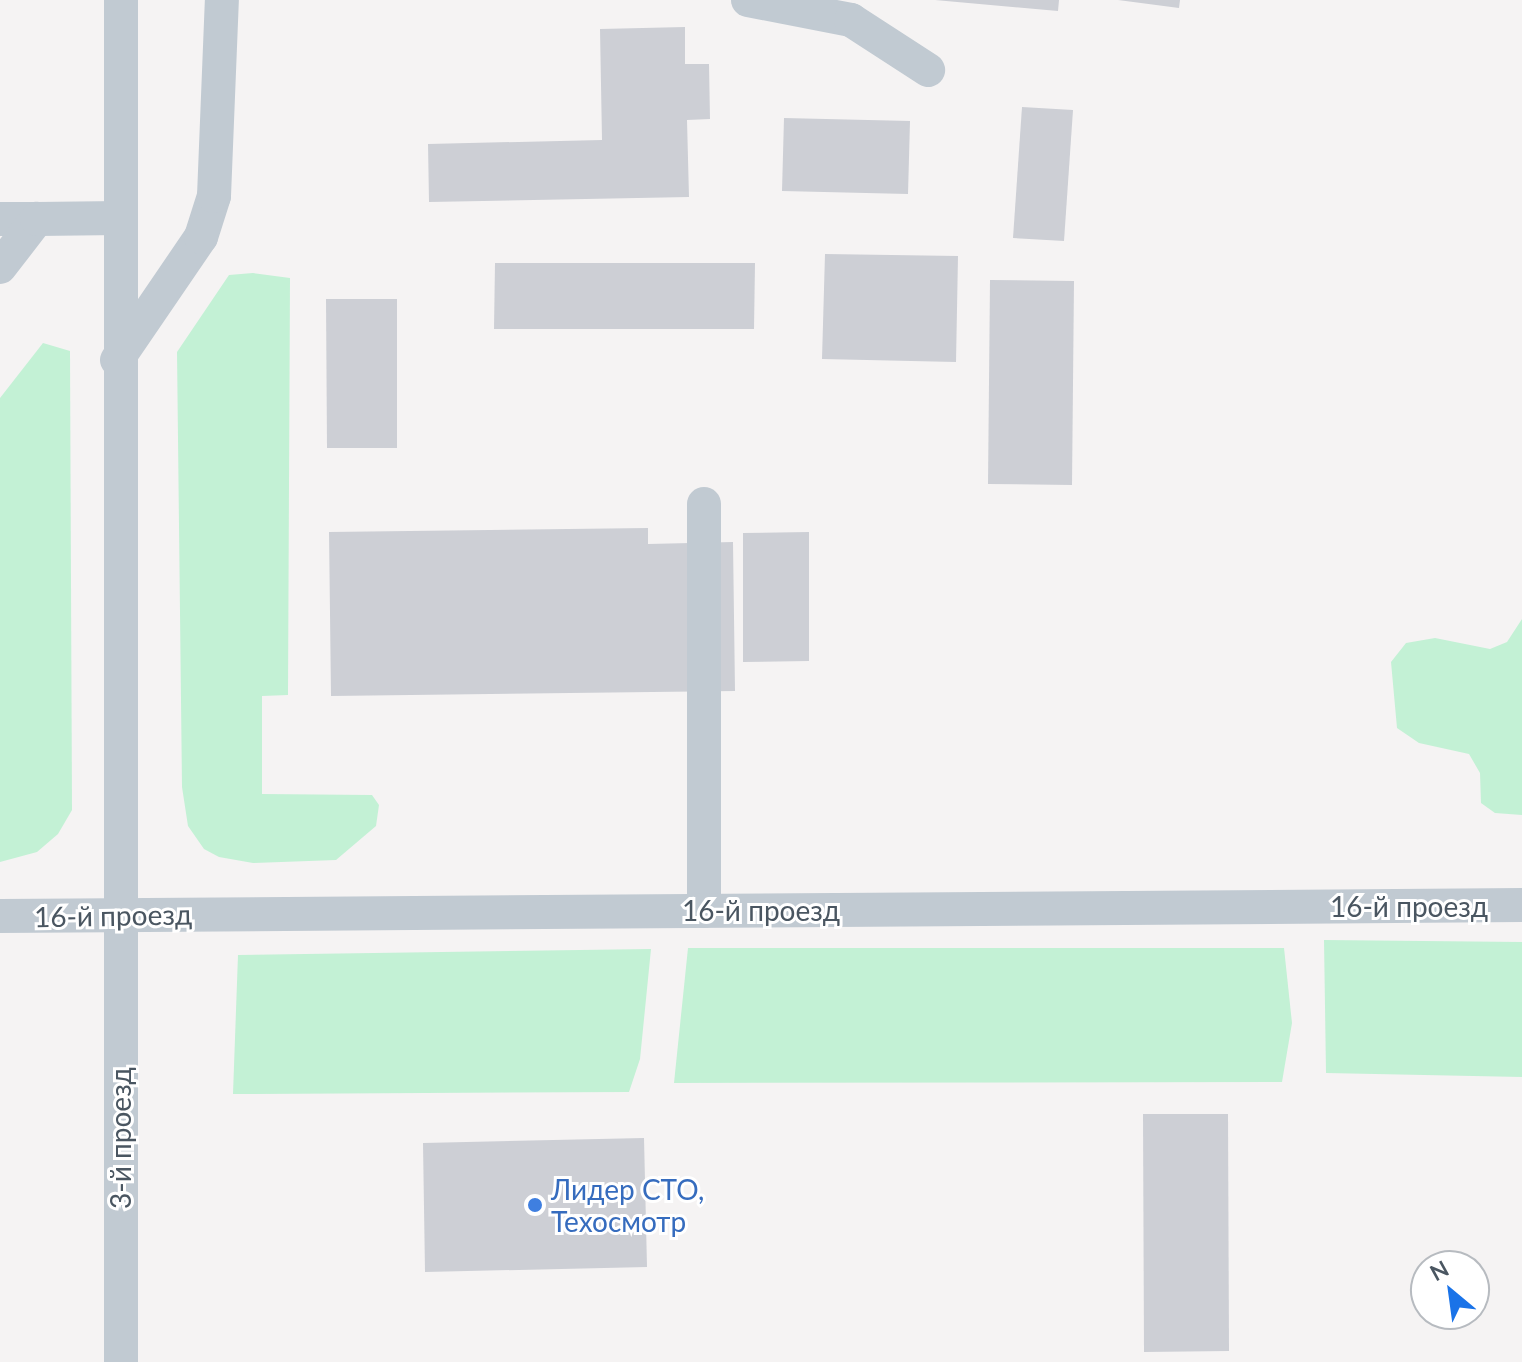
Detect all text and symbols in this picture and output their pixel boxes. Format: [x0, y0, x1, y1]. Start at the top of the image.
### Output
street label: 16-й проезд [1330, 889, 1488, 923]
street label: 16-й проезд [682, 893, 840, 927]
street label: 16-й проезд [34, 897, 192, 933]
street label: 3-й проезд [103, 1067, 137, 1209]
place label: Лидер СТО, Техосмотр [551, 1172, 704, 1238]
marker: Лидер СТО, Техосмотр [526, 1196, 544, 1214]
north arrow [1410, 1250, 1490, 1330]
text: N [1425, 1254, 1453, 1286]

